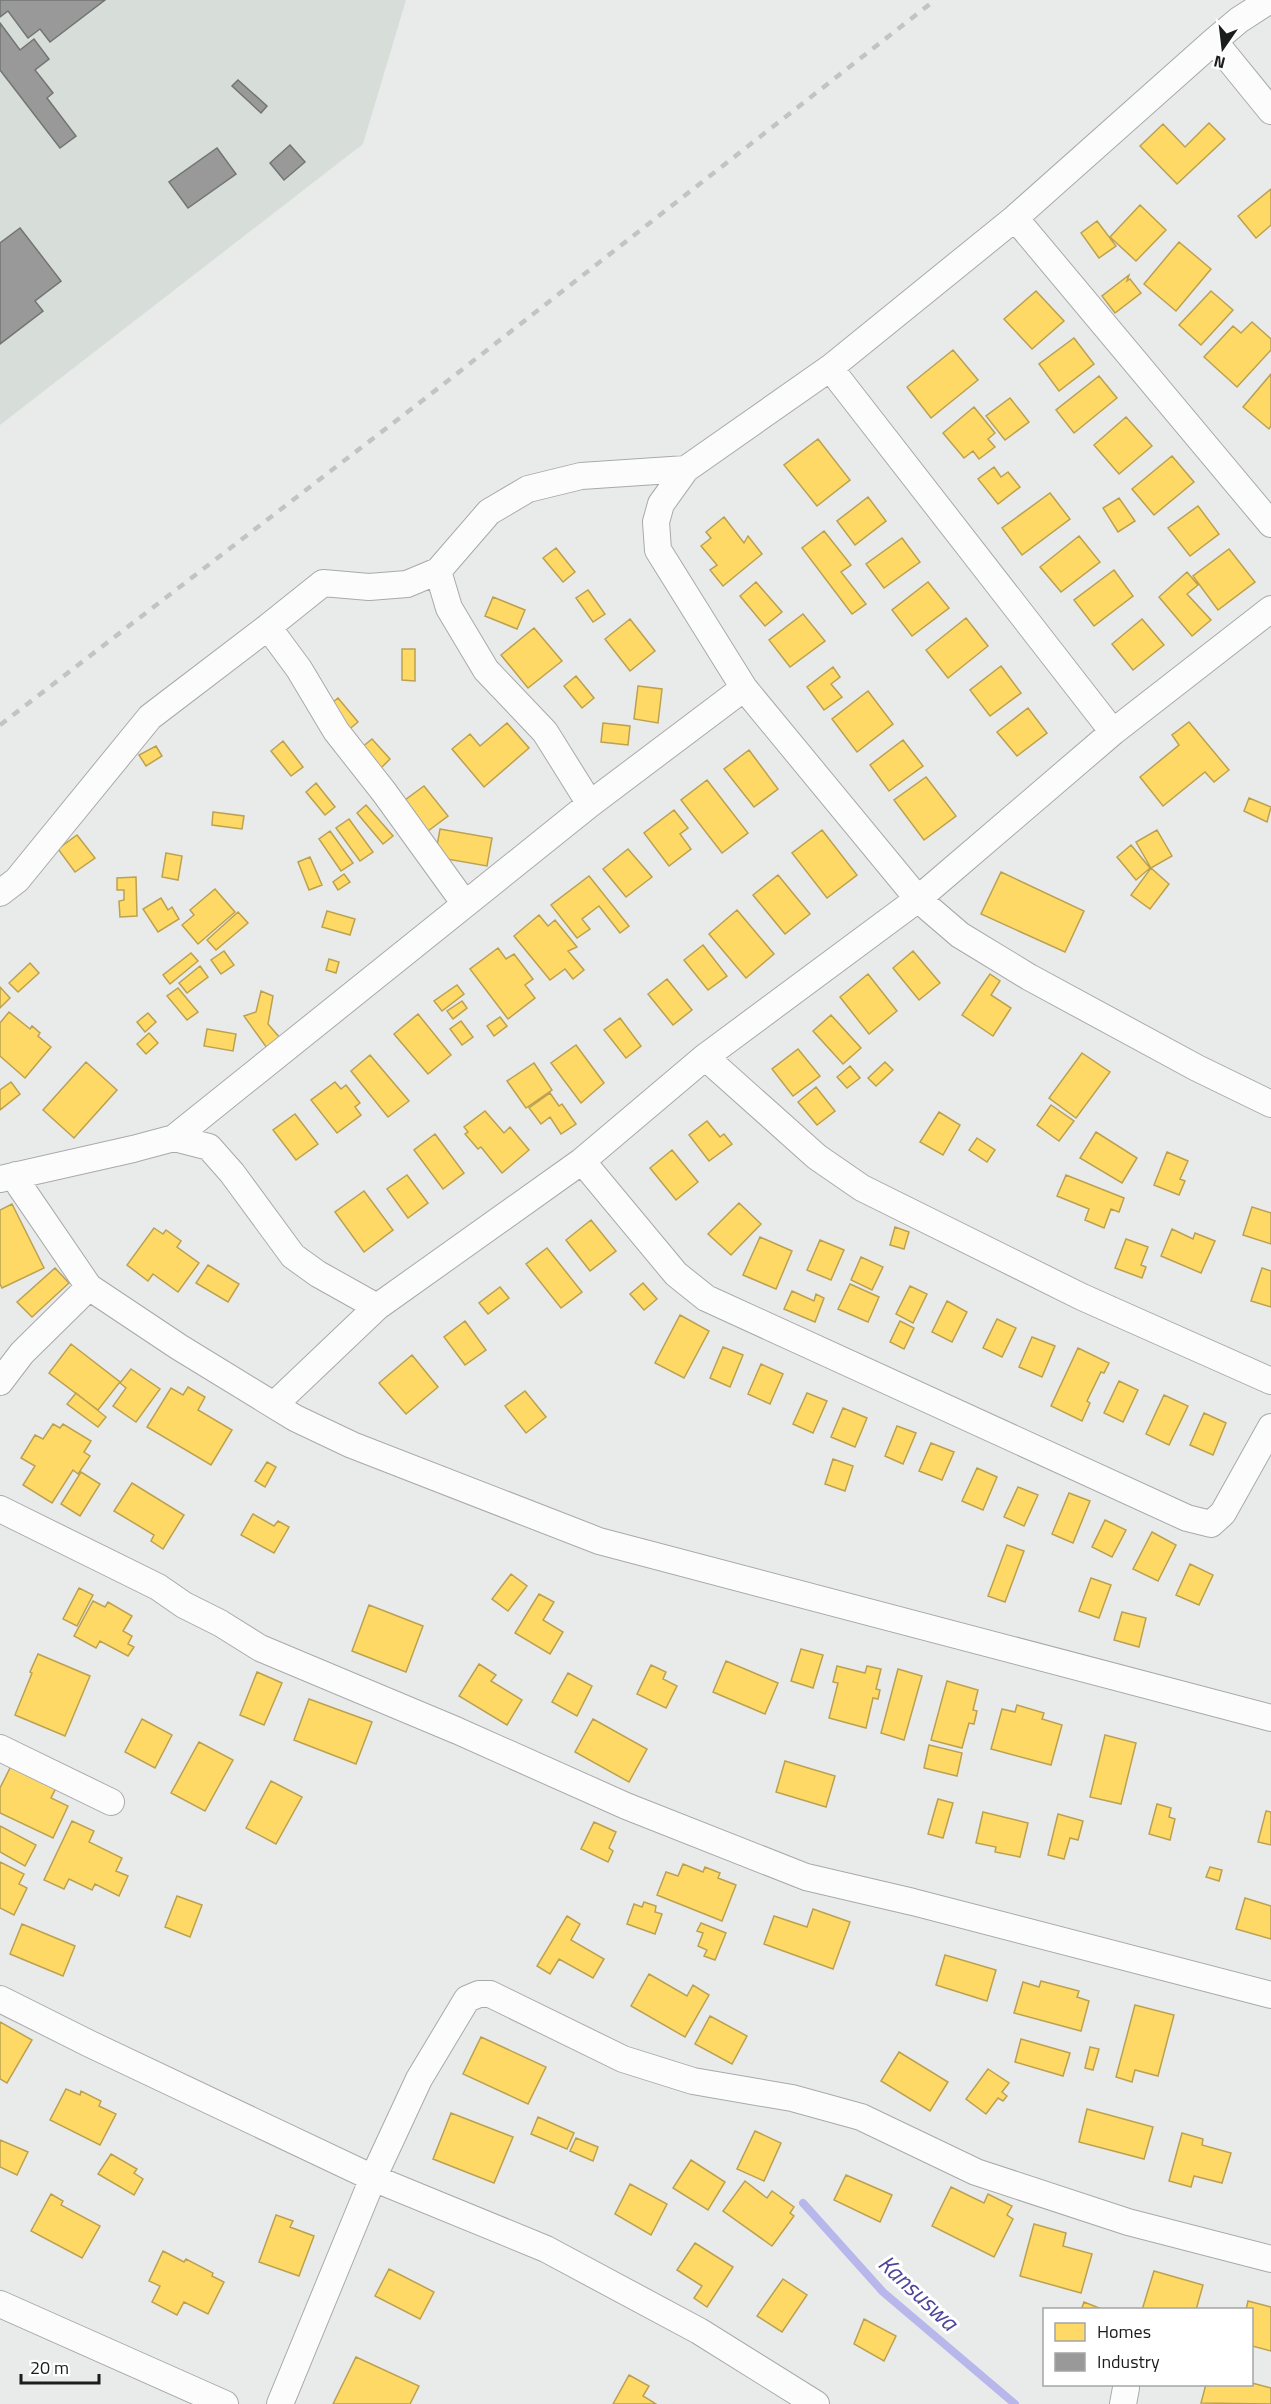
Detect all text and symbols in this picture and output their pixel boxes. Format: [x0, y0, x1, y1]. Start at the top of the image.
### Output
north arrow [1193, 18, 1253, 78]
text: N [1211, 50, 1228, 76]
water label: Kansuswa [871, 2246, 968, 2340]
legend [1043, 2308, 1253, 2386]
text: Homes [1097, 2318, 1151, 2345]
scale bar [21, 2347, 99, 2385]
text: Industry [1097, 2348, 1160, 2375]
text: 20 m [30, 2354, 69, 2381]

